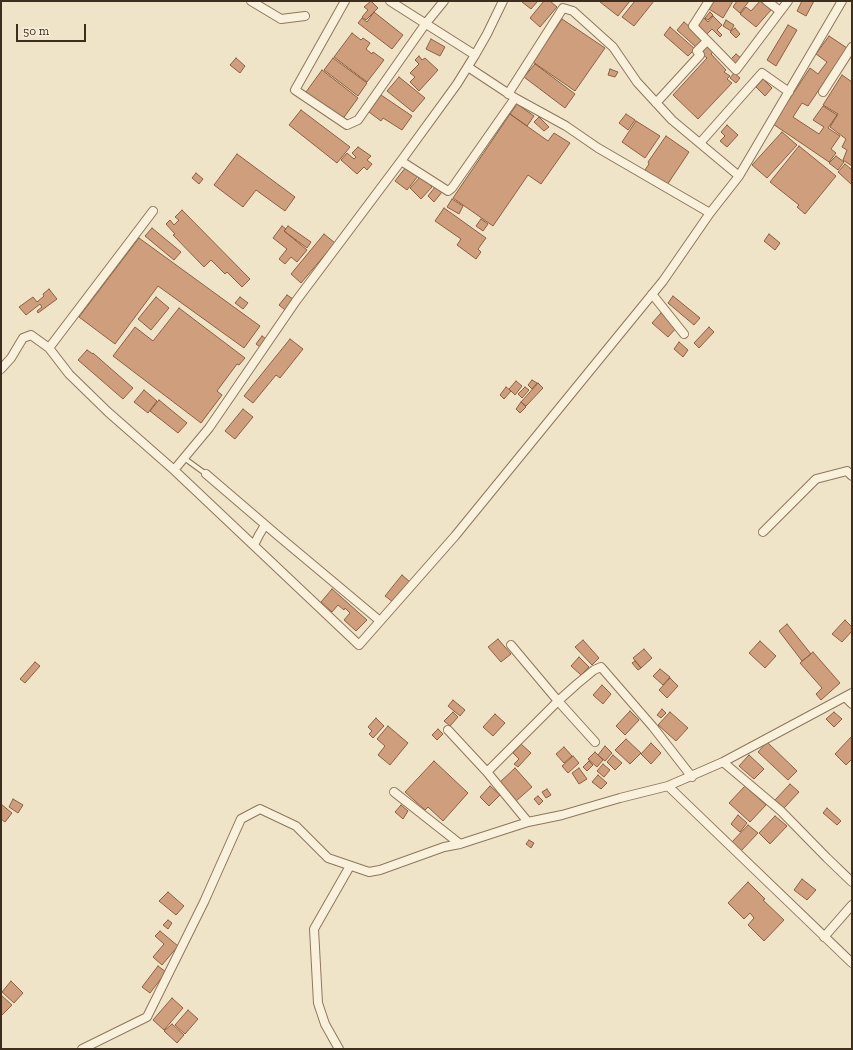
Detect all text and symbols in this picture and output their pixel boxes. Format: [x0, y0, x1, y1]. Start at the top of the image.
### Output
scale bar [18, 16, 88, 42]
text: 50 m [23, 24, 49, 38]

